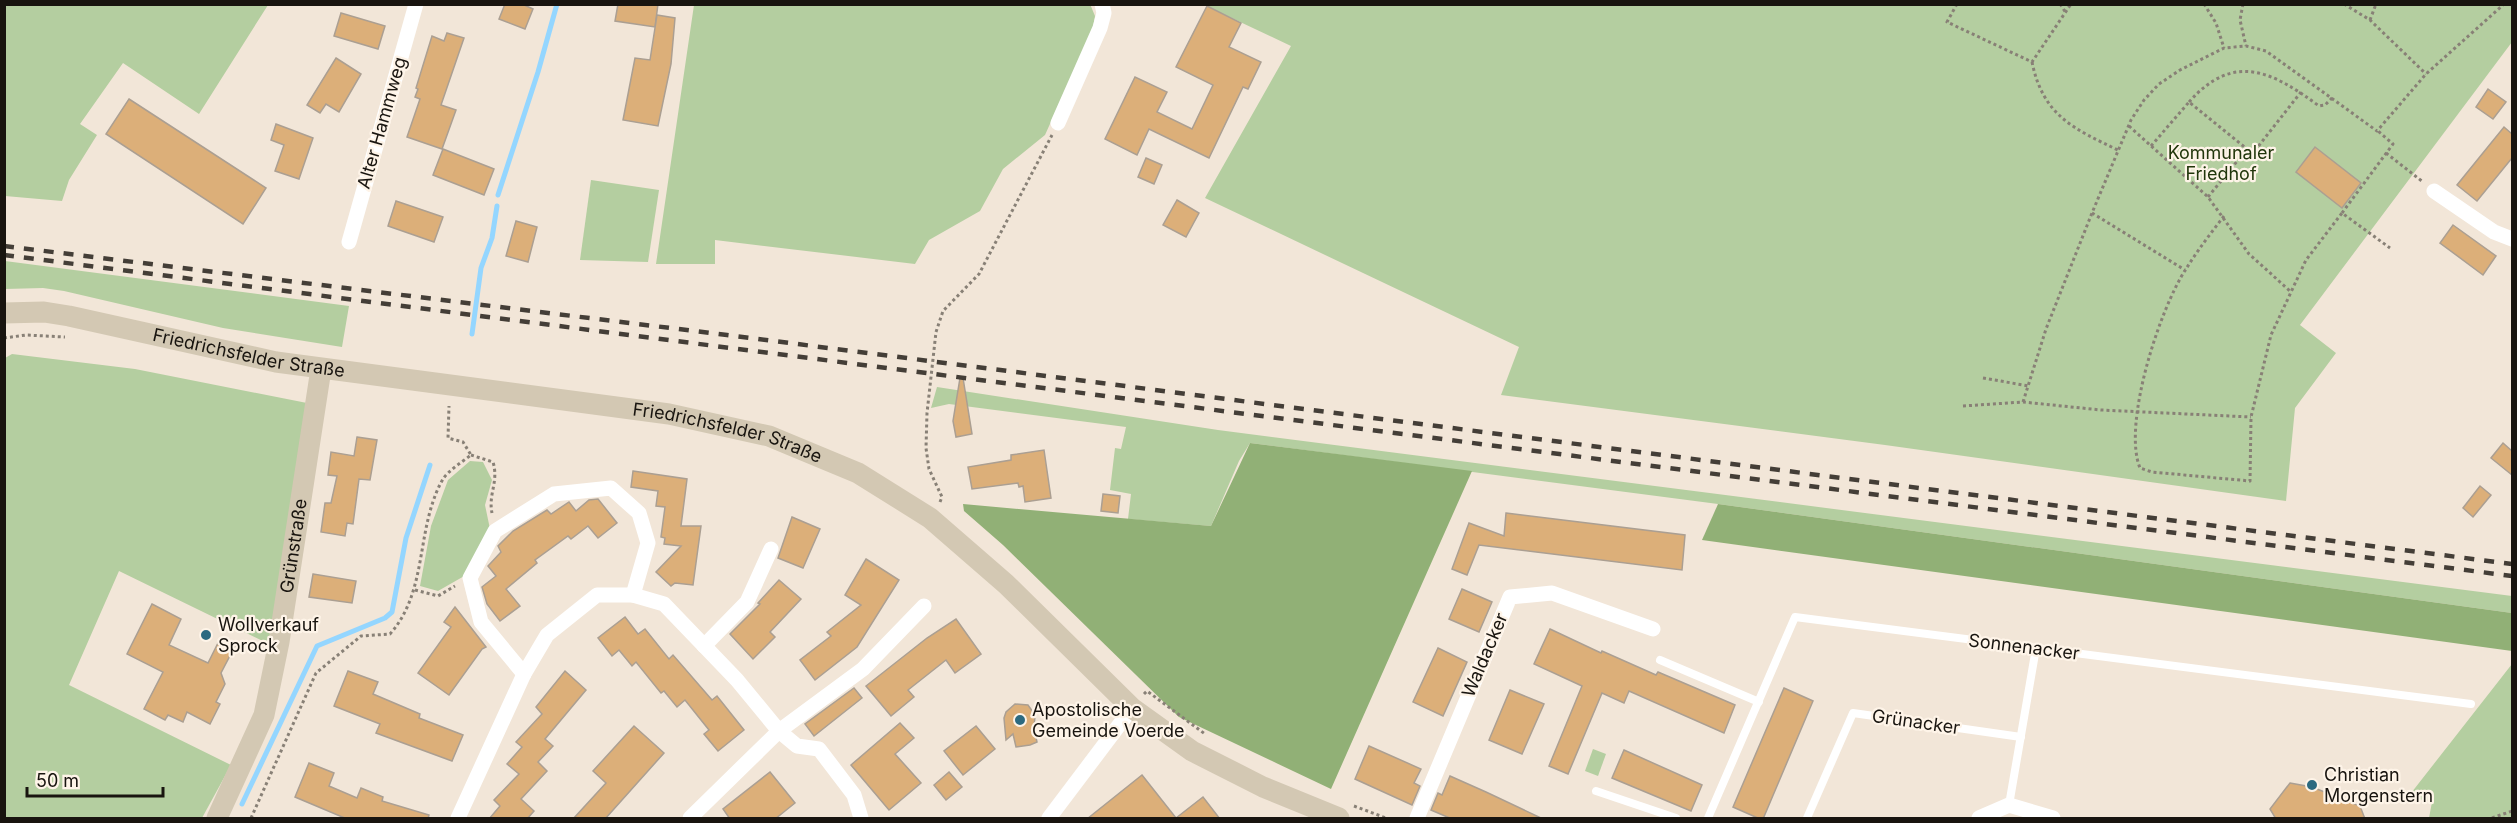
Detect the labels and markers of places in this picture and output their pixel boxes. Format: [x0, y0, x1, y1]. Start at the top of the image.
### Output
place label: Wollverkauf Sprock [218, 614, 319, 656]
marker: Wollverkauf Sprock [199, 628, 213, 642]
place label: Apostolische Gemeinde Voerde [1032, 699, 1185, 741]
marker: Apostolische Gemeinde Voerde [1013, 713, 1027, 727]
place label: Christian Morgenstern [2324, 764, 2433, 806]
marker: Christian Morgenstern [2305, 778, 2319, 792]

